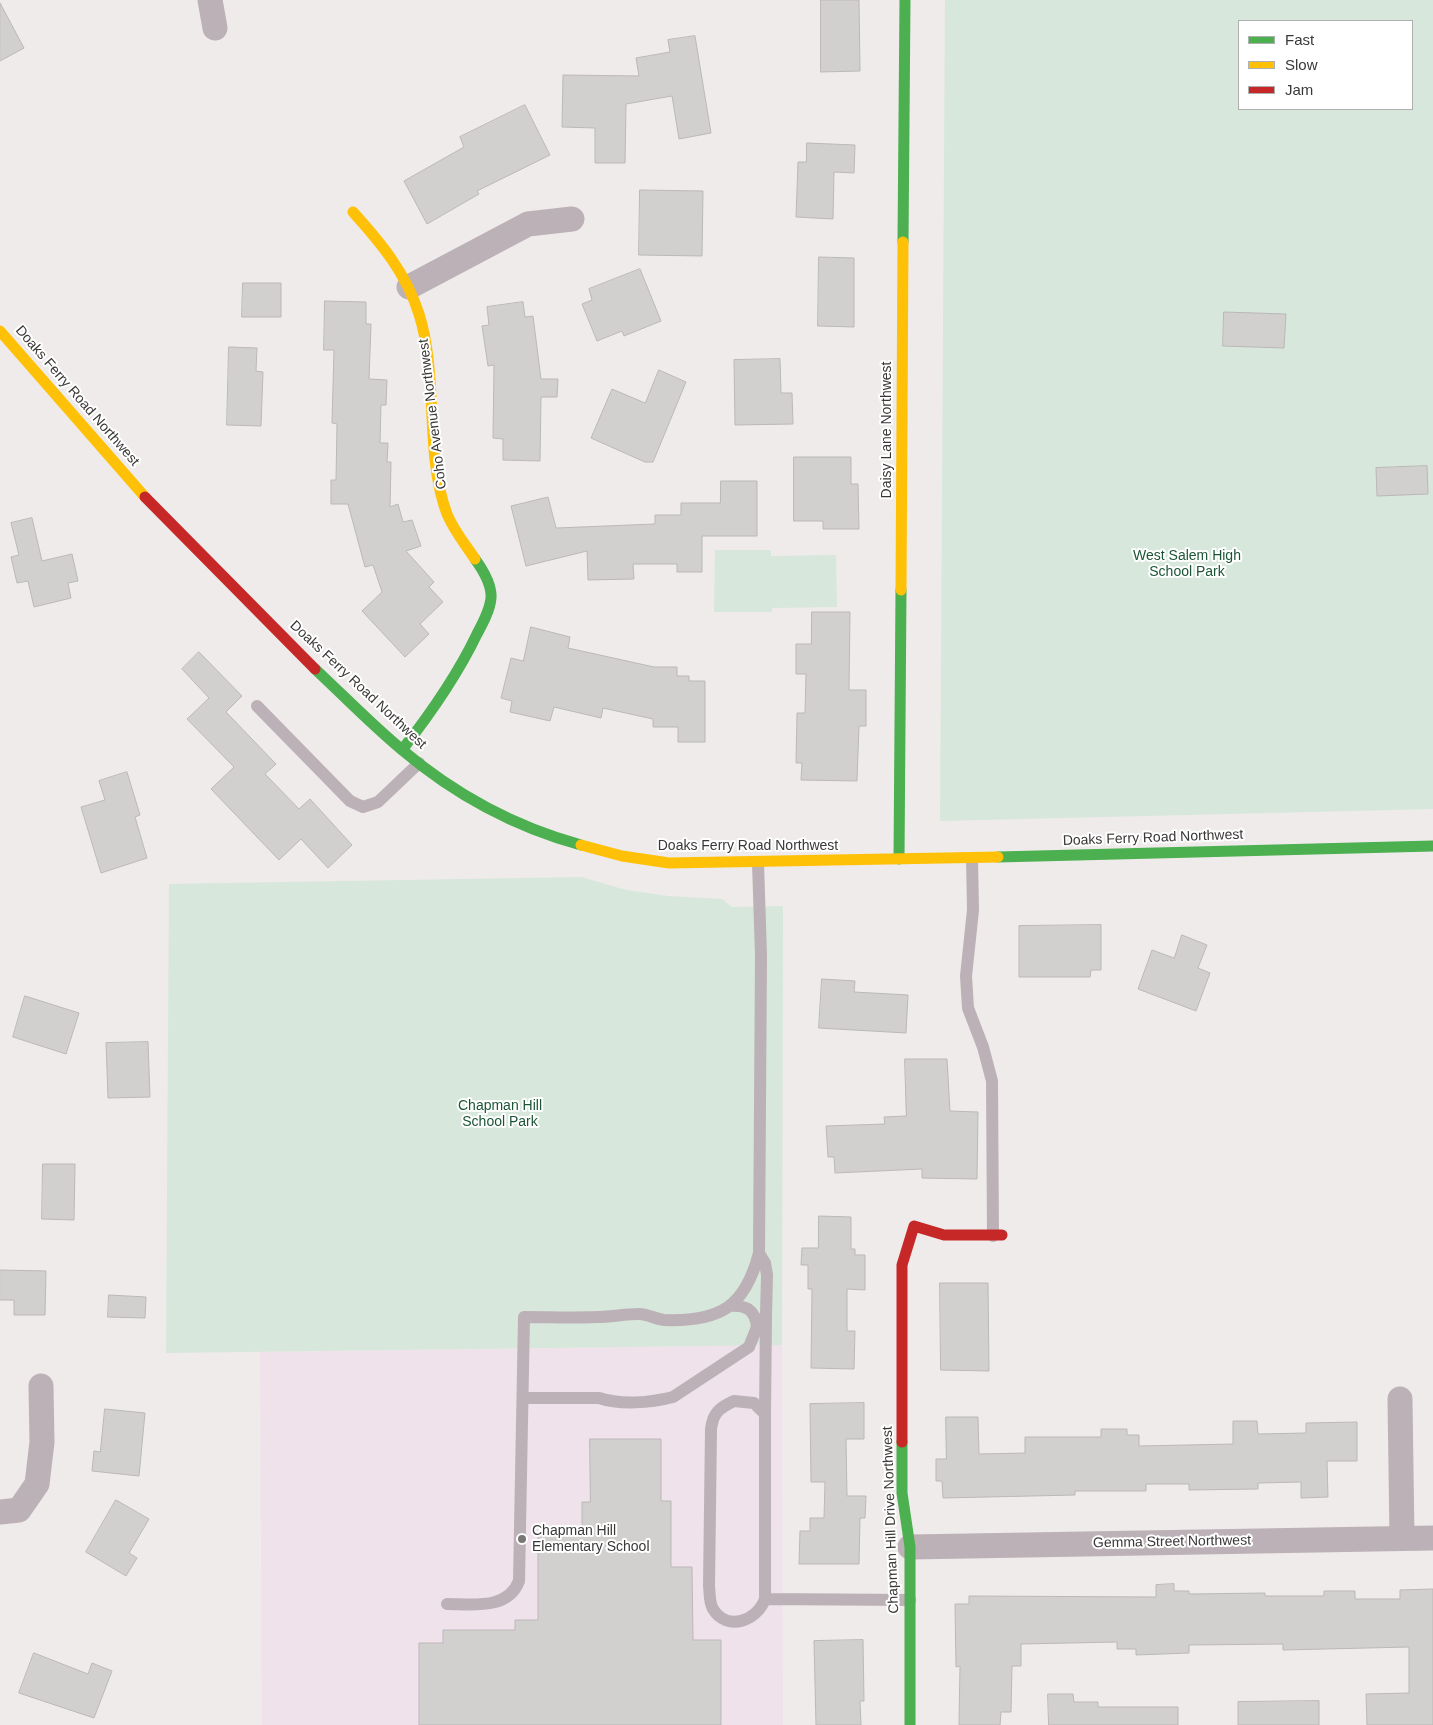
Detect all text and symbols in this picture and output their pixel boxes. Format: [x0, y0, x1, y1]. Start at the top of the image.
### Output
legend [1238, 20, 1413, 110]
text: Fast [1285, 31, 1314, 48]
text: Slow [1285, 56, 1318, 73]
text: Jam [1285, 81, 1313, 98]
street label: Doaks Ferry Road Northwest [11, 322, 143, 470]
street label: Coho Avenue Northwest [415, 338, 451, 490]
street label: Daisy Lane Northwest [879, 362, 895, 498]
park label: West Salem High School Park [1133, 548, 1241, 580]
street label: Doaks Ferry Road Northwest [286, 617, 430, 753]
street label: Doaks Ferry Road Northwest [1063, 826, 1243, 850]
street label: Doaks Ferry Road Northwest [658, 838, 838, 854]
park label: Chapman Hill School Park [458, 1098, 542, 1130]
street label: Chapman Hill Drive Northwest [879, 1426, 903, 1614]
place label: Chapman Hill Elementary School [532, 1523, 650, 1555]
street label: Gemma Street Northwest [1093, 1532, 1251, 1552]
marker: Chapman Hill Elementary School [516, 1533, 528, 1545]

